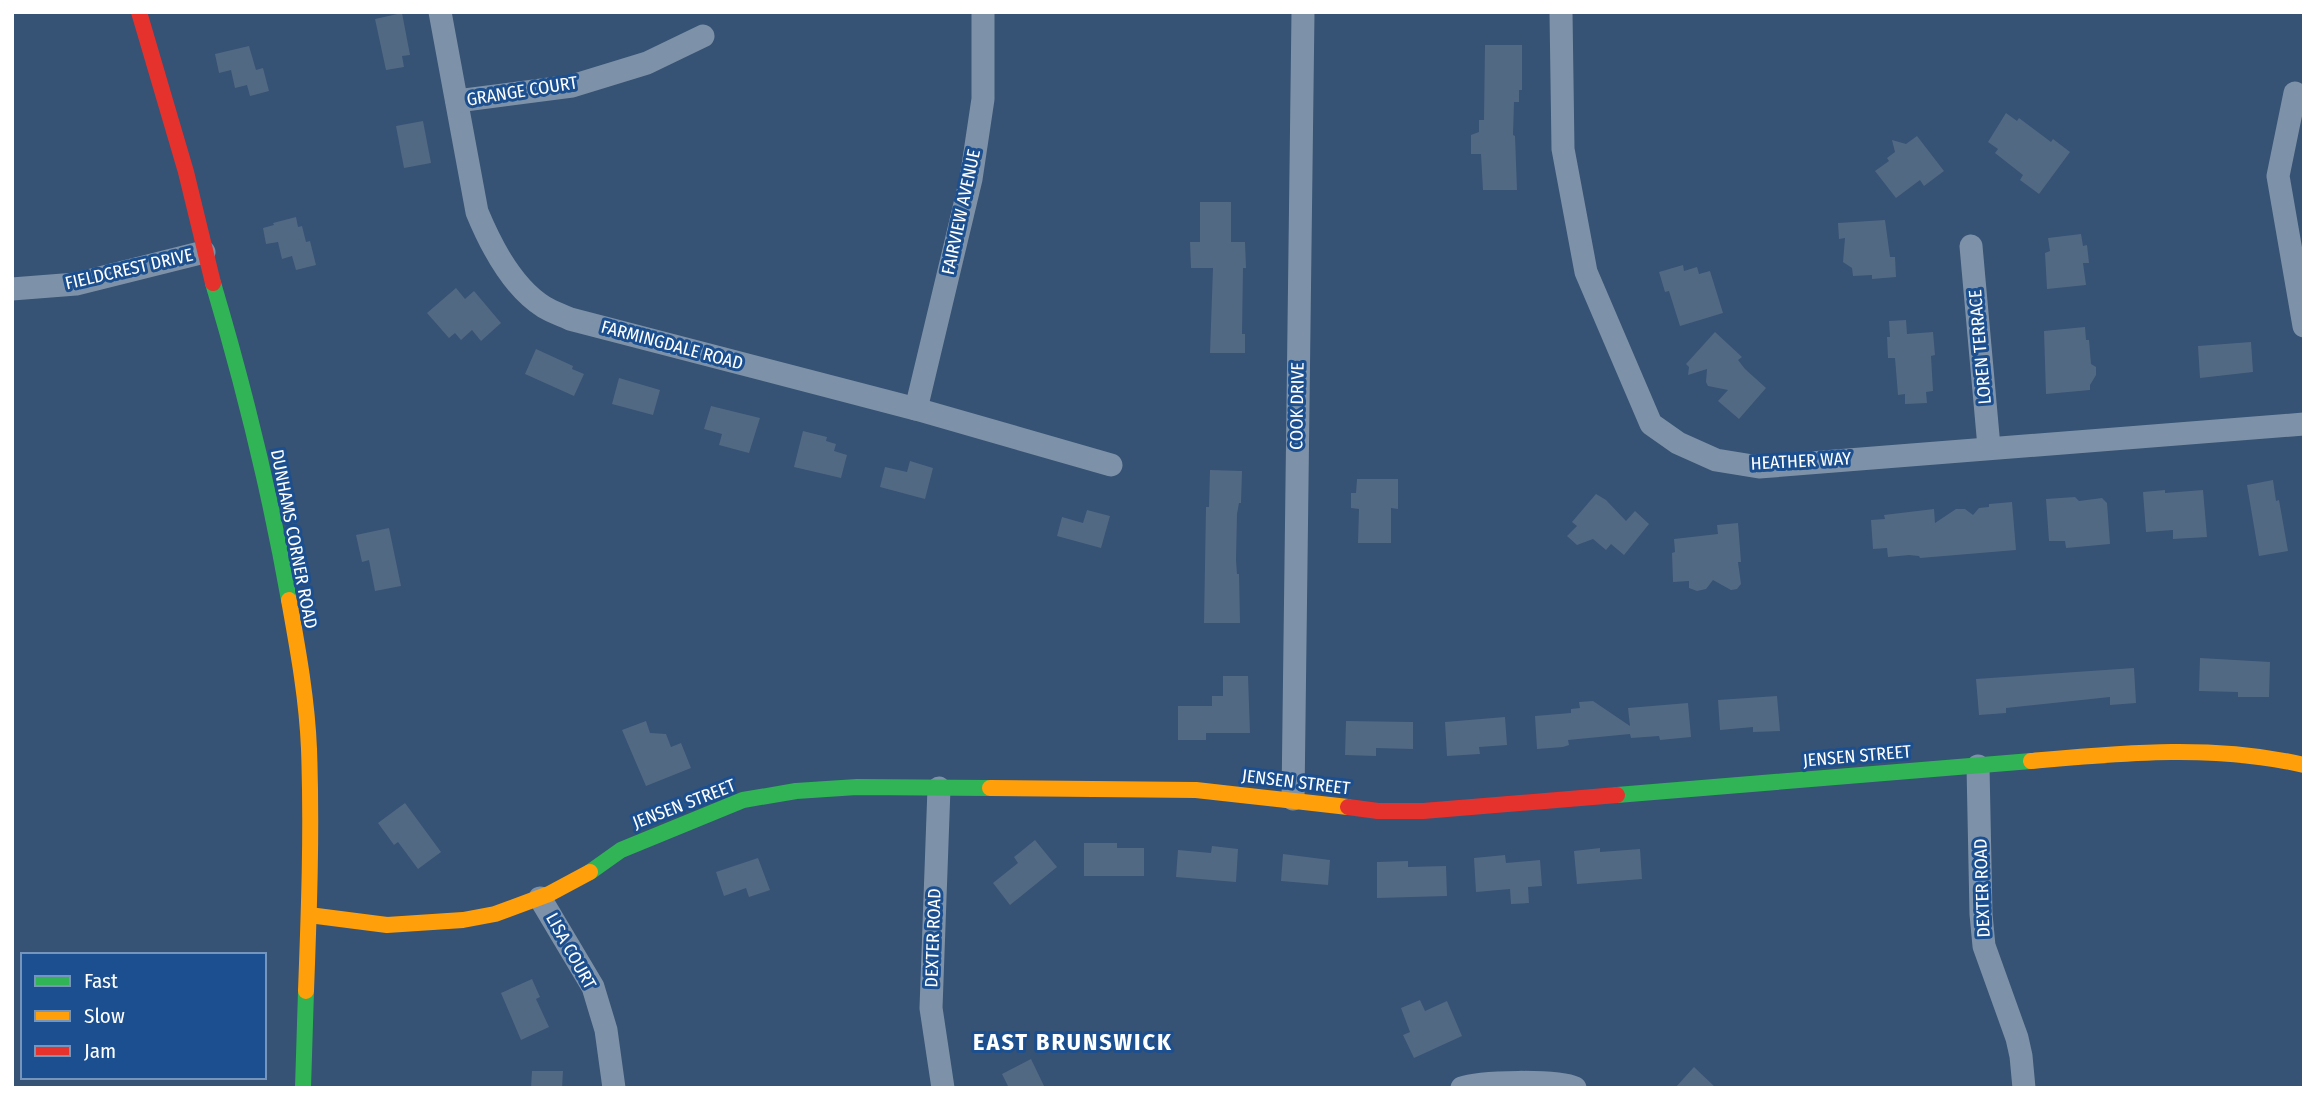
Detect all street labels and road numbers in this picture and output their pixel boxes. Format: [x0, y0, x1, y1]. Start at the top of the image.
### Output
street label: GRANGE COURT [465, 71, 580, 111]
street label: FAIRVIEW AVENUE [937, 147, 985, 277]
street label: FIELDCREST DRIVE [63, 244, 195, 294]
street label: LOREN TERRACE [1964, 289, 1996, 405]
street label: FARMINGDALE ROAD [599, 315, 745, 375]
street label: COOK DRIVE [1285, 362, 1309, 450]
street label: HEATHER WAY [1750, 447, 1852, 475]
street label: DUNHAMS CORNER ROAD [266, 448, 322, 630]
street label: JENSEN STREET [1802, 740, 1913, 772]
street label: JENSEN STREET [1241, 764, 1352, 800]
street label: JENSEN STREET [629, 774, 739, 834]
street label: DEXTER ROAD [1969, 838, 1995, 938]
street label: DEXTER ROAD [920, 888, 946, 988]
street label: LISA COURT [541, 909, 601, 994]

